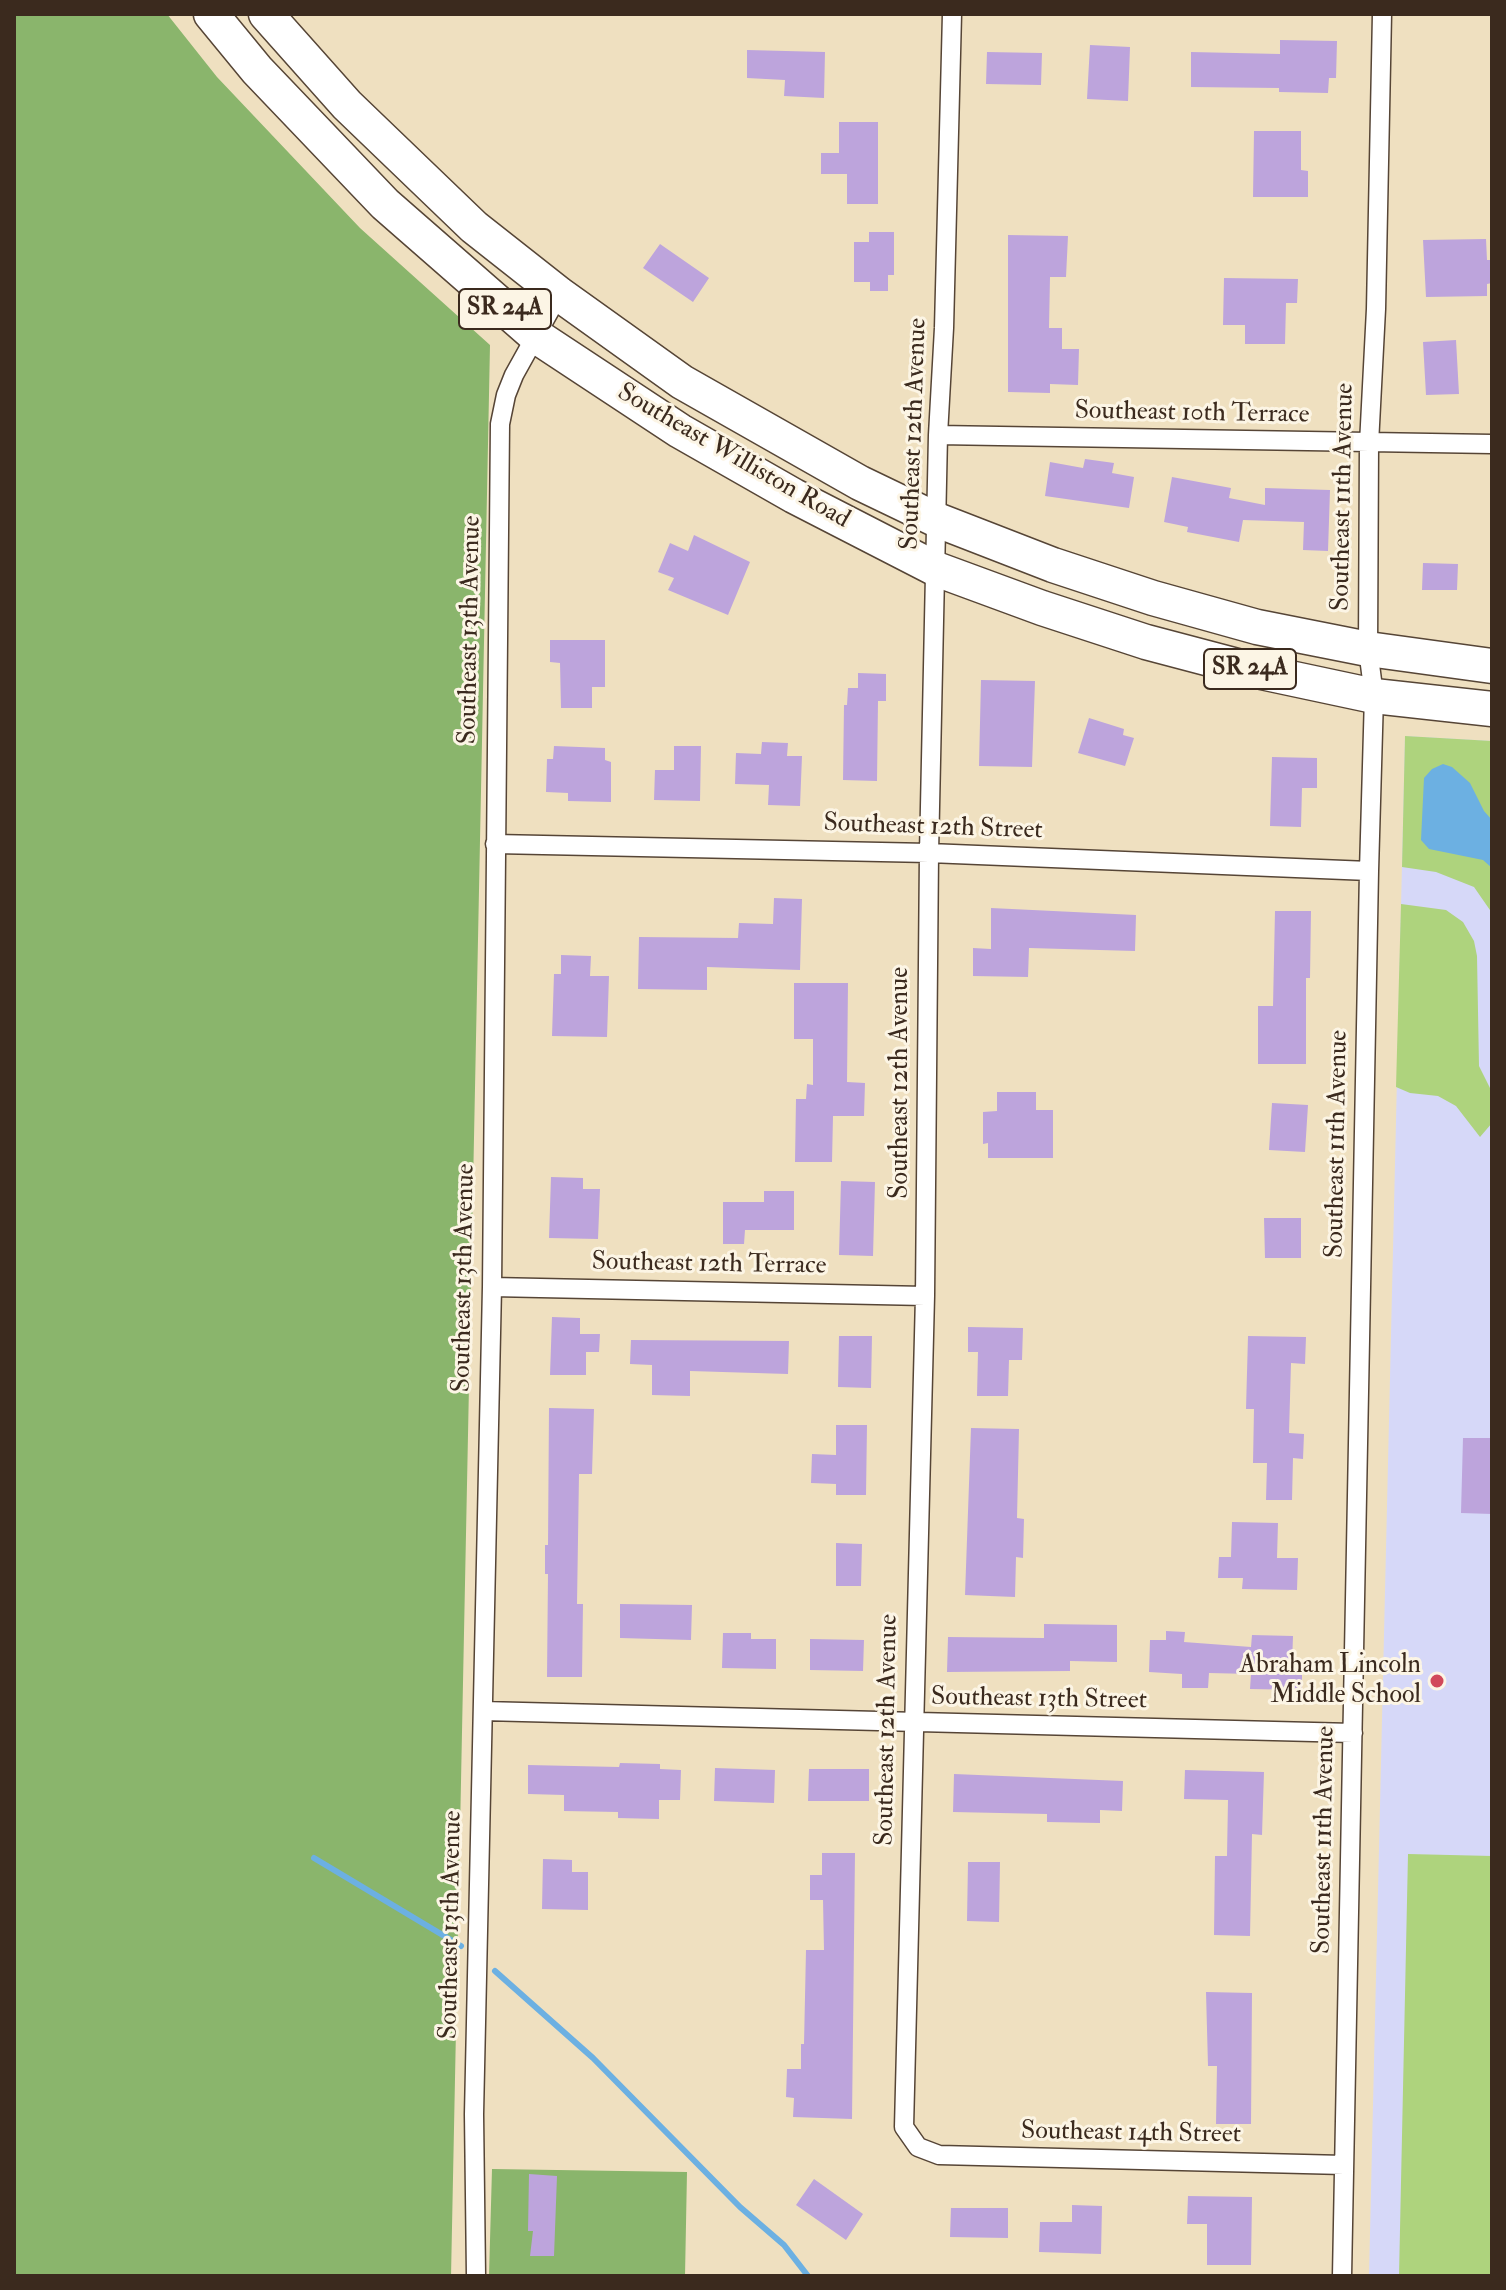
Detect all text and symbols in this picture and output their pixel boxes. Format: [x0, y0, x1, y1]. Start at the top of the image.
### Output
road number: SR 24A [459, 289, 551, 329]
street label: Southeast 12th Avenue [895, 318, 935, 550]
street label: Southeast Williston Road [611, 378, 855, 536]
street label: Southeast 11th Avenue [1326, 383, 1362, 611]
street label: Southeast 10th Terrace [1074, 396, 1310, 432]
street label: Southeast 13th Avenue [453, 515, 489, 745]
road number: SR 24A [1204, 649, 1296, 689]
street label: Southeast 12th Street [823, 809, 1043, 847]
street label: Southeast 12th Avenue [885, 967, 917, 1199]
street label: Southeast 11th Avenue [1320, 1030, 1356, 1258]
street label: Southeast 13th Avenue [447, 1163, 483, 1393]
street label: Southeast 12th Terrace [591, 1247, 827, 1283]
street label: Southeast 12th Avenue [870, 1614, 906, 1846]
place label: Abraham Lincoln Middle School [1240, 1650, 1421, 1712]
marker: Abraham Lincoln Middle School [1428, 1672, 1446, 1690]
street label: Southeast 13th Street [931, 1683, 1147, 1717]
street label: Southeast 11th Avenue [1307, 1726, 1343, 1954]
street label: Southeast 13th Avenue [434, 1810, 470, 2040]
street label: Southeast 14th Street [1021, 2116, 1241, 2152]

